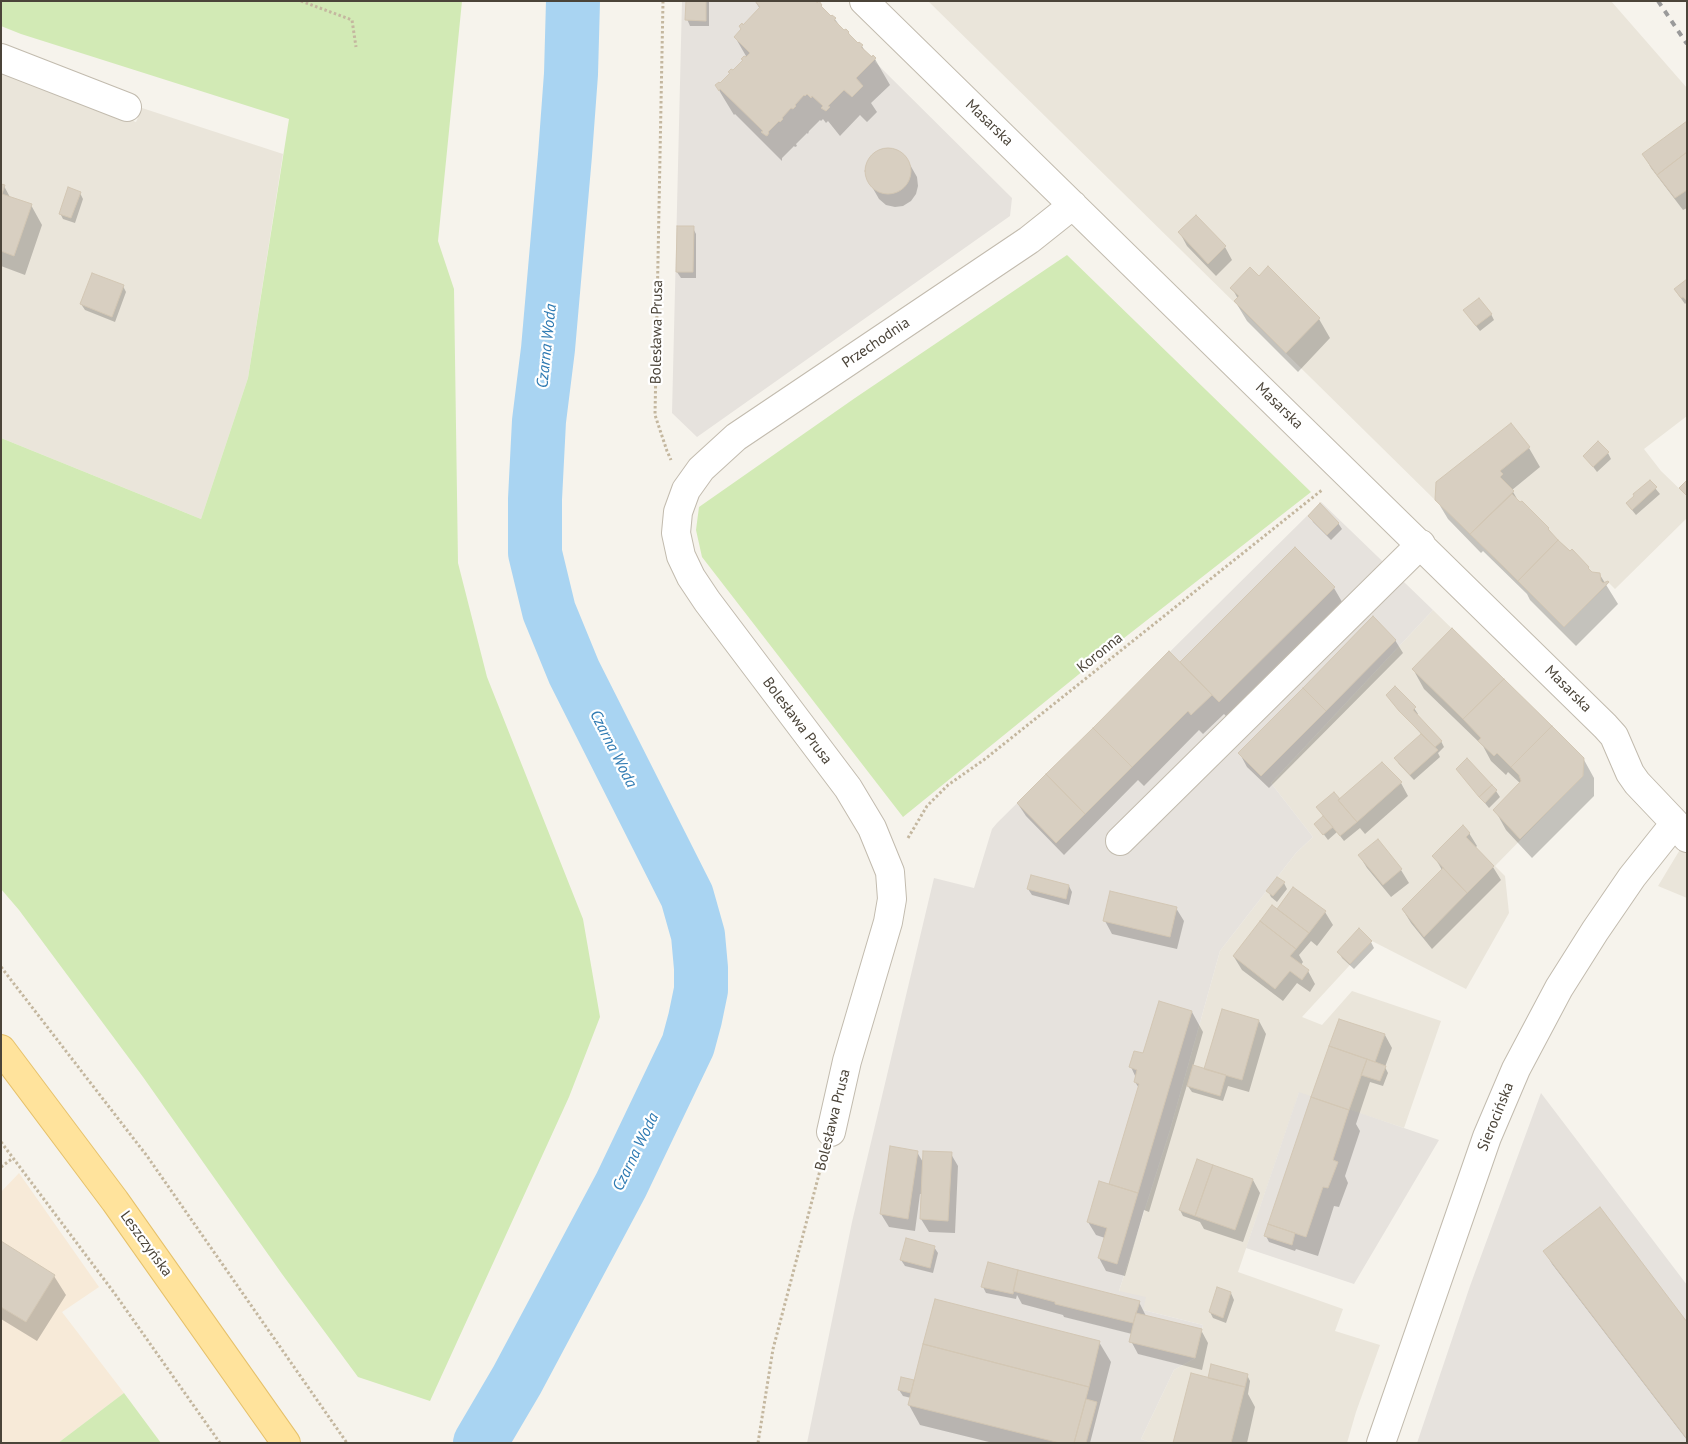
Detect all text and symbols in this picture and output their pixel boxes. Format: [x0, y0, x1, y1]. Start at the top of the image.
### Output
street label: Masarska [961, 96, 1017, 150]
street label: Bolesława Prusa [647, 280, 667, 384]
water label: Czarna Woda [533, 303, 561, 389]
street label: Przechodnia [839, 314, 913, 372]
street label: Masarska [1251, 379, 1307, 433]
street label: Koronna [1074, 629, 1126, 677]
street label: Masarska [1541, 662, 1595, 716]
street label: Bolesława Prusa [758, 674, 836, 768]
water label: Czarna Woda [585, 707, 641, 791]
street label: Bolesława Prusa [812, 1067, 854, 1173]
street label: Sierocińska [1474, 1080, 1518, 1154]
water label: Czarna Woda [609, 1110, 663, 1194]
street label: Leszczyńska [116, 1208, 176, 1280]

